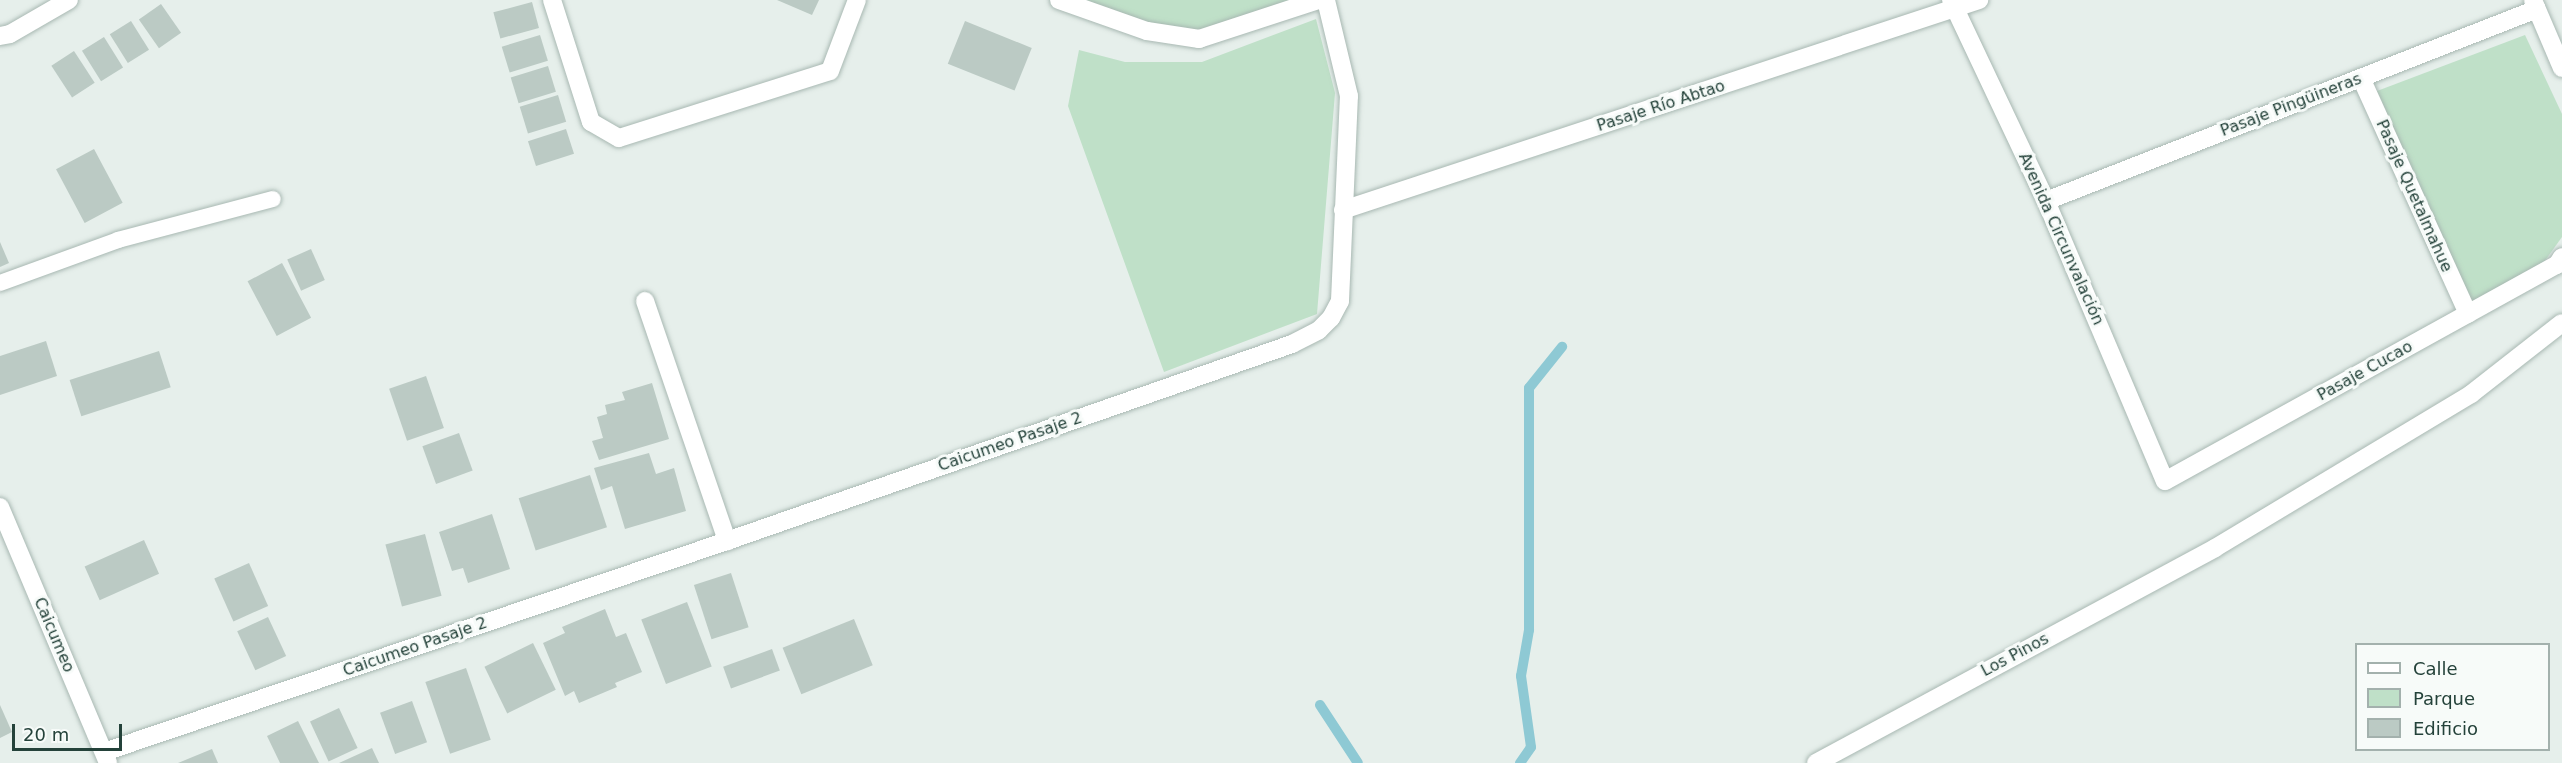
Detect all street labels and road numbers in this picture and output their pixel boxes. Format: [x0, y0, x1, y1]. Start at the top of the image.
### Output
street label: Pasaje Pingüineras [2218, 69, 2364, 141]
street label: Pasaje Río Abtao [1594, 76, 1728, 136]
street label: Pasaje Quetalmahue [2372, 117, 2456, 275]
street label: Avenida Circunvalación [2014, 150, 2108, 328]
street label: Pasaje Cucao [2314, 337, 2416, 405]
street label: Caicumeo Pasaje 2 [935, 408, 1085, 476]
street label: Caicumeo [30, 595, 78, 675]
street label: Caicumeo Pasaje 2 [340, 613, 490, 681]
street label: Los Pinos [1978, 629, 2052, 681]

